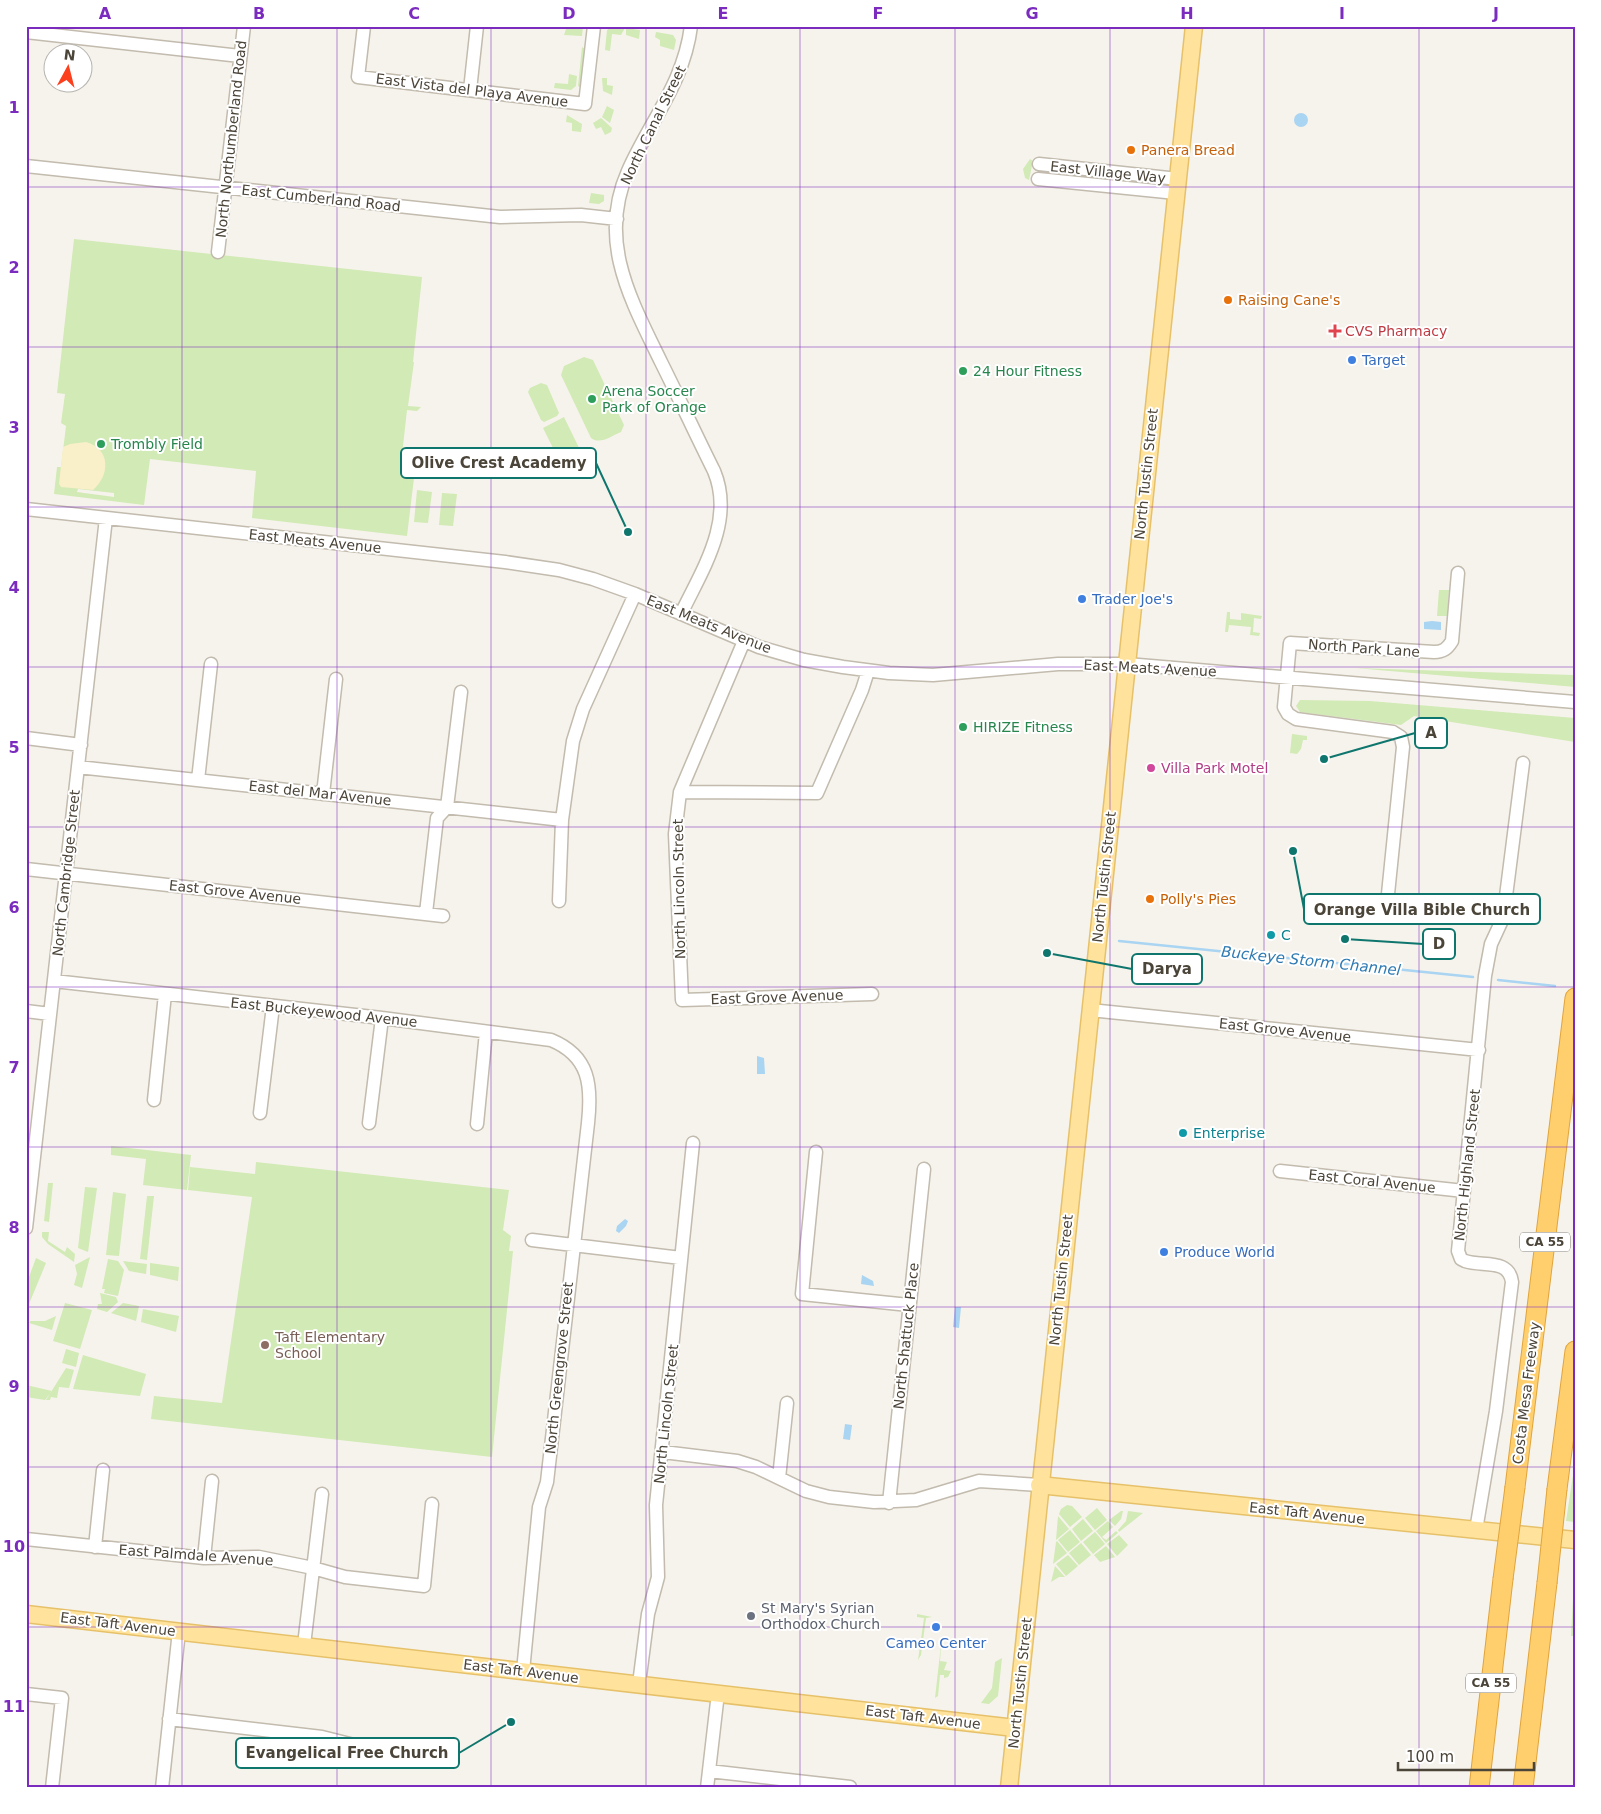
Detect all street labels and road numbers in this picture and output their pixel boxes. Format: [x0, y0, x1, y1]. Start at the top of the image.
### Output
street label: North Northumberland Road [213, 40, 249, 238]
street label: North Canal Street [617, 62, 689, 187]
street label: East Vista del Playa Avenue [375, 70, 569, 110]
street label: East Village Way [1050, 158, 1166, 186]
street label: East Cumberland Road [241, 182, 401, 214]
street label: North Tustin Street [1131, 407, 1161, 540]
street label: East Meats Avenue [248, 526, 382, 556]
street label: East Meats Avenue [644, 592, 774, 656]
street label: North Park Lane [1307, 636, 1421, 660]
street label: East Meats Avenue [1083, 657, 1217, 679]
street label: East del Mar Avenue [248, 778, 392, 808]
street label: North Cambridge Street [49, 788, 83, 957]
street label: North Tustin Street [1089, 810, 1119, 943]
street label: North Lincoln Street [670, 818, 688, 959]
street label: East Grove Avenue [168, 877, 302, 907]
street label: East Grove Avenue [710, 987, 844, 1007]
street label: East Buckeyewood Avenue [230, 994, 418, 1030]
street label: East Grove Avenue [1218, 1015, 1352, 1045]
street label: North Highland Street [1451, 1088, 1483, 1242]
street label: East Coral Avenue [1308, 1166, 1436, 1196]
street label: North Tustin Street [1046, 1213, 1076, 1346]
road number: CA 55 [1520, 1232, 1570, 1252]
street label: North Shattuck Place [890, 1262, 922, 1410]
street label: North Greengrove Street [542, 1281, 576, 1455]
street label: Costa Mesa Freeway [1509, 1321, 1543, 1465]
street label: North Lincoln Street [651, 1343, 681, 1485]
street label: East Taft Avenue [1248, 1499, 1366, 1527]
street label: East Palmdale Avenue [118, 1542, 274, 1568]
street label: East Taft Avenue [59, 1609, 177, 1639]
street label: North Tustin Street [1005, 1616, 1035, 1749]
street label: East Taft Avenue [462, 1656, 580, 1686]
road number: CA 55 [1466, 1674, 1516, 1692]
street label: East Taft Avenue [864, 1702, 982, 1732]

